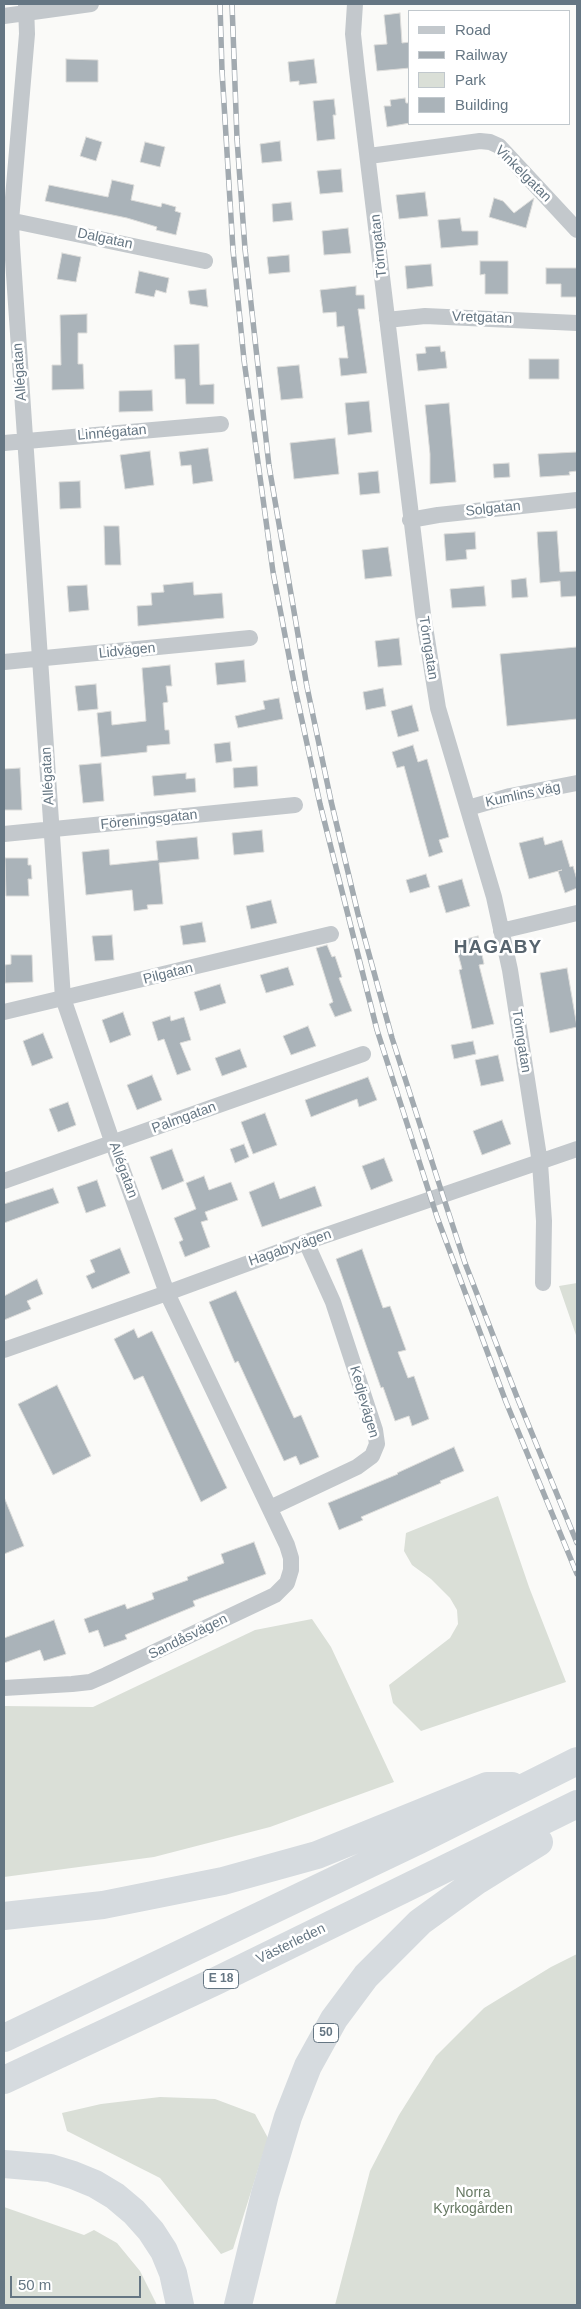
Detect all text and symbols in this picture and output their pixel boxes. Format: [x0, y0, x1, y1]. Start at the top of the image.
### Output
legend [408, 10, 571, 125]
text: Road [455, 21, 491, 38]
text: Railway [455, 46, 508, 63]
text: Park [455, 71, 486, 88]
text: Building [455, 96, 508, 113]
street label: Vinkelgatan [491, 142, 555, 206]
street label: Törngatan [367, 213, 391, 279]
street label: Dalgatan [76, 225, 134, 253]
street label: Vretgatan [452, 309, 512, 327]
street label: Allégatan [10, 342, 30, 402]
street label: Linnégatan [77, 422, 147, 444]
street label: Solgatan [465, 498, 521, 520]
street label: Törngatan [415, 615, 441, 681]
street label: Lidvägen [98, 640, 156, 662]
street label: Allégatan [38, 746, 58, 806]
street label: Kumlins väg [484, 779, 562, 811]
street label: Föreningsgatan [100, 807, 198, 833]
district label: HAGABY [453, 937, 543, 959]
street label: Pilgatan [141, 960, 195, 988]
street label: Törngatan [508, 1008, 534, 1074]
street label: Palmgatan [150, 1099, 218, 1137]
street label: Allégatan [105, 1140, 141, 1200]
street label: Hagabyvägen [246, 1226, 334, 1270]
street label: Kedjevägen [346, 1364, 382, 1440]
street label: Sandåsvägen [146, 1611, 230, 1663]
street label: Västerleden [254, 1920, 328, 1968]
road number: E 18 [204, 1970, 238, 1988]
road number: 50 [314, 2024, 338, 2042]
park label: Norra Kyrkogården [433, 2185, 513, 2218]
scale bar [12, 2266, 144, 2298]
text: 50 m [18, 2276, 51, 2293]

